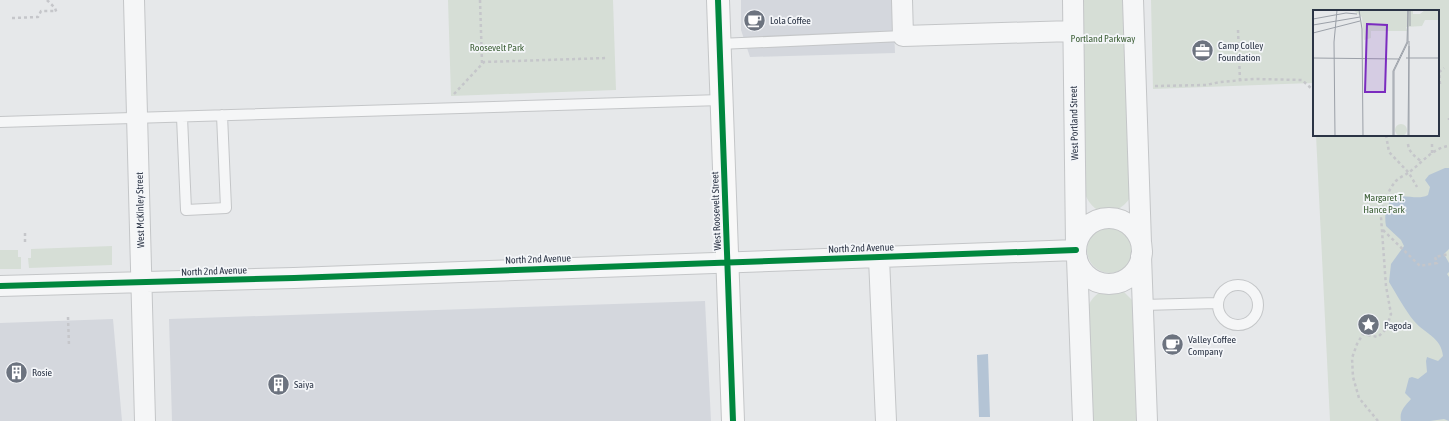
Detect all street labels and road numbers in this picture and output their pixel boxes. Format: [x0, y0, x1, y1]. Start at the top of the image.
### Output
street label: West Portland Street [1068, 85, 1080, 160]
street label: West Roosevelt Street [709, 171, 723, 251]
street label: West McKinley Street [134, 172, 146, 248]
street label: North 2nd Avenue [828, 241, 895, 255]
street label: North 2nd Avenue [505, 252, 572, 266]
street label: North 2nd Avenue [181, 264, 248, 278]

